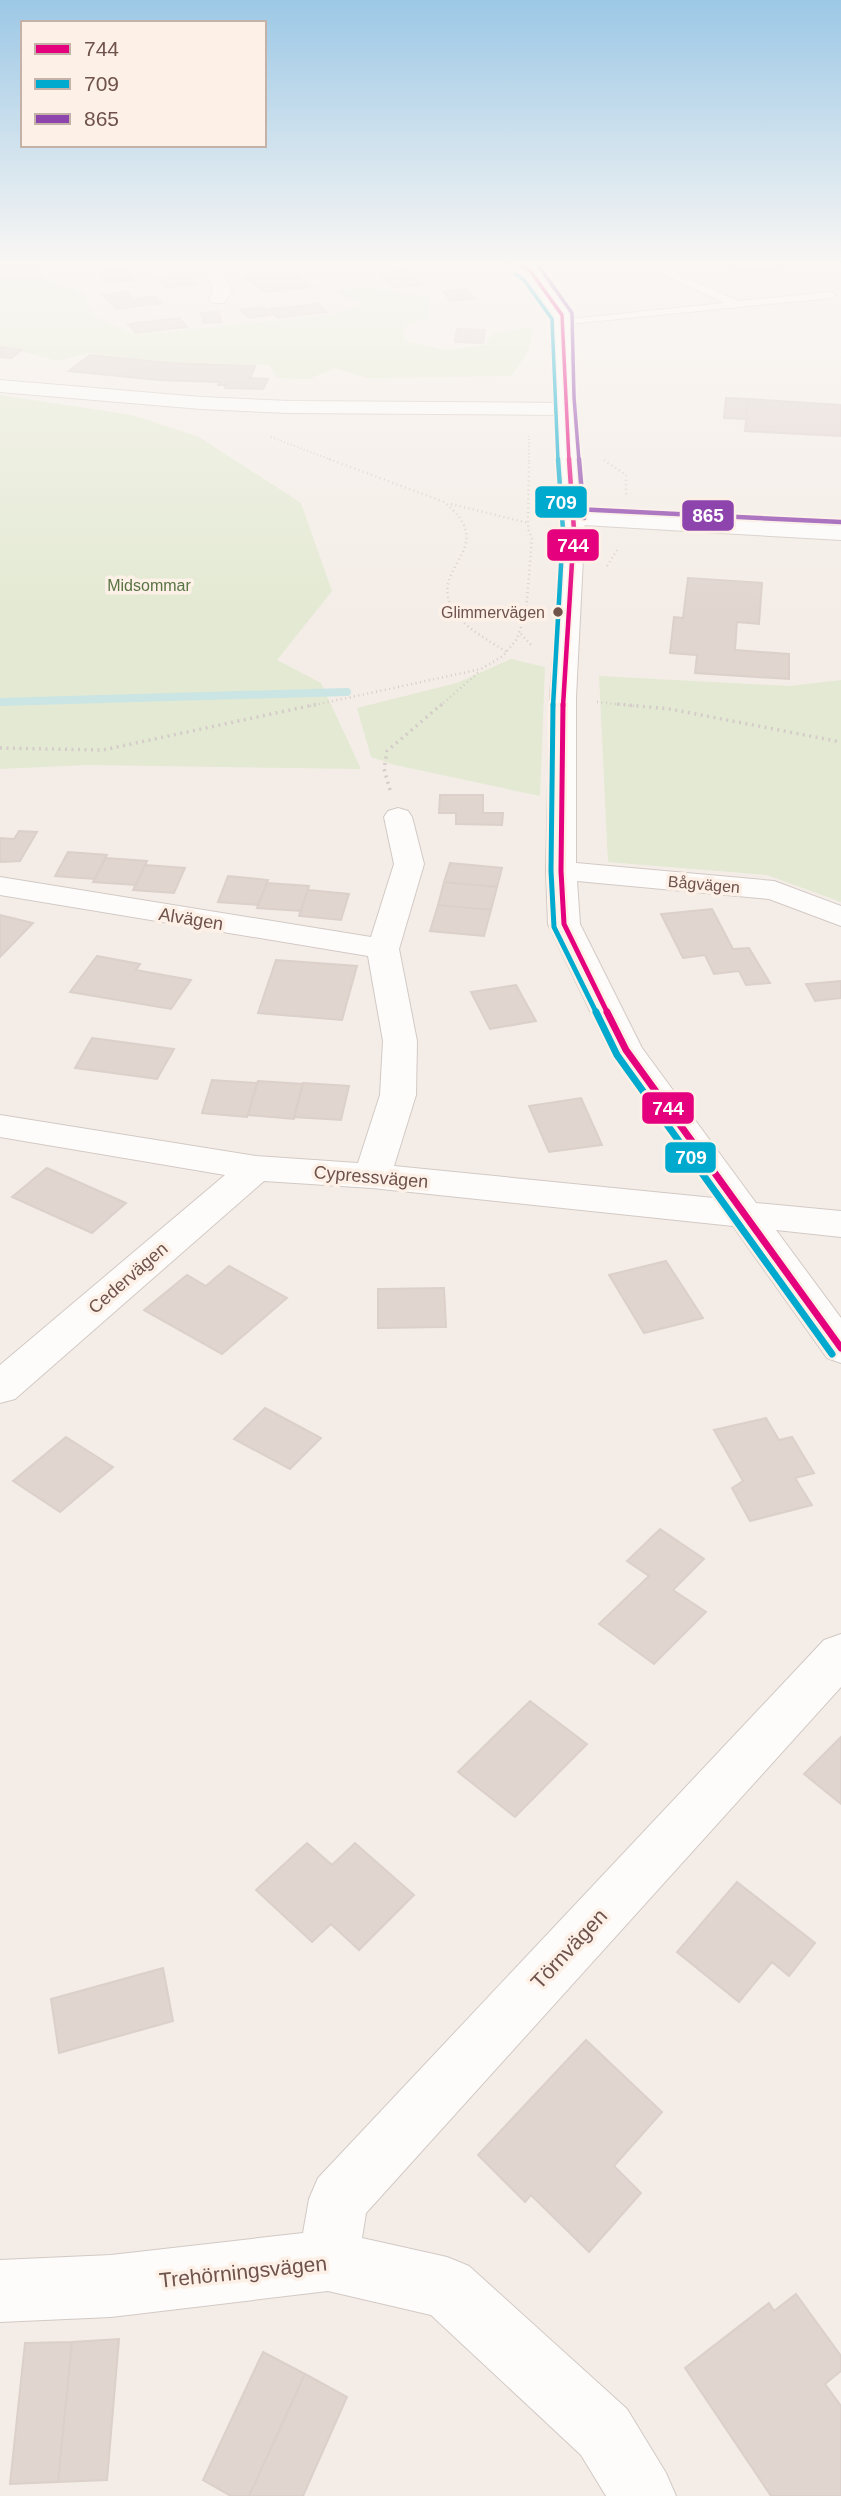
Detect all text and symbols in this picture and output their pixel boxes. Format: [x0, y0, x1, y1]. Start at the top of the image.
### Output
legend [21, 21, 266, 147]
text: 744 [84, 37, 119, 60]
text: 709 [84, 72, 119, 95]
text: 865 [84, 107, 119, 130]
line badge: 709 [534, 485, 588, 519]
text: 709 [545, 492, 577, 513]
line badge: 865 [681, 499, 735, 532]
text: 865 [692, 505, 724, 526]
line badge: 744 [546, 528, 600, 562]
text: 744 [557, 535, 589, 556]
park label: Midsommar [107, 577, 191, 594]
place label: Glimmervägen [441, 604, 545, 621]
marker: Glimmervägen [551, 605, 565, 619]
street label: Bågvägen [667, 873, 741, 896]
street label: Alvägen [157, 904, 225, 934]
line badge: 744 [641, 1091, 695, 1125]
text: 744 [652, 1098, 684, 1119]
line badge: 709 [664, 1141, 717, 1174]
text: 709 [675, 1147, 707, 1168]
street label: Cypressvägen [313, 1162, 429, 1192]
street label: Cedervägen [84, 1238, 172, 1318]
street label: Törnvägen [526, 1904, 611, 1993]
street label: Trehörningsvägen [158, 2251, 328, 2292]

